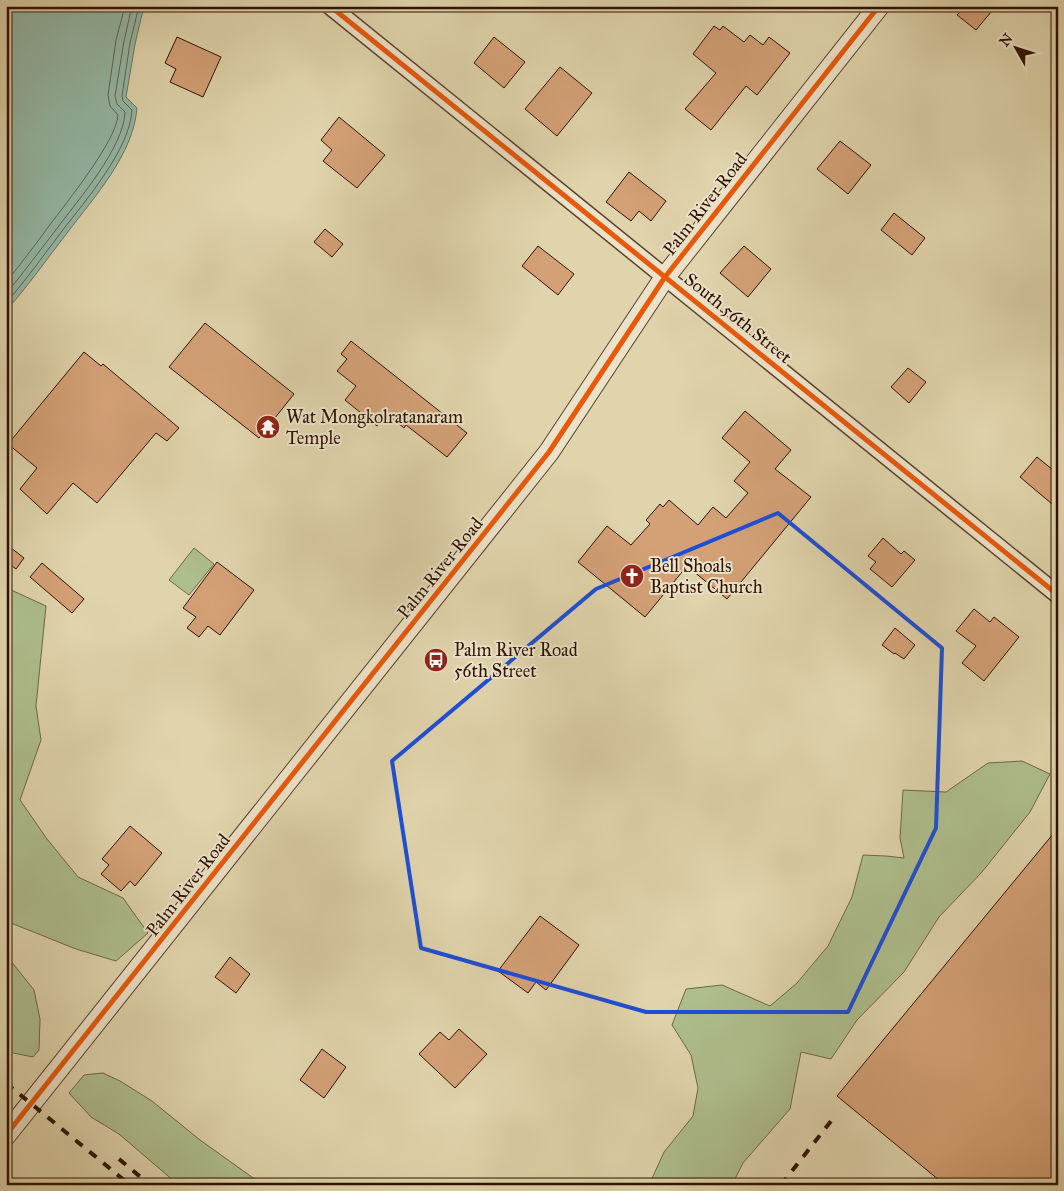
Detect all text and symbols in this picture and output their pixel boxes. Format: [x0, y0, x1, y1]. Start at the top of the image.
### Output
north arrow [992, 22, 1042, 72]
text: N [996, 30, 1017, 50]
street label: Palm River Road [658, 148, 752, 260]
street label: South 56th Street [680, 268, 797, 368]
place label: Wat Mongkolratanaram Temple [286, 406, 463, 449]
temple icon: Wat Mongkolratanaram Temple [255, 414, 281, 440]
street label: Palm River Road [393, 513, 487, 623]
place label: Bell Shoals Baptist Church [650, 555, 763, 598]
church icon: Bell Shoals Baptist Church [619, 563, 645, 589]
place label: Palm River Road 56th Street [454, 639, 578, 682]
bus stop icon: Palm River Road 56th Street [423, 647, 449, 673]
street label: Palm River Road [141, 829, 235, 941]

